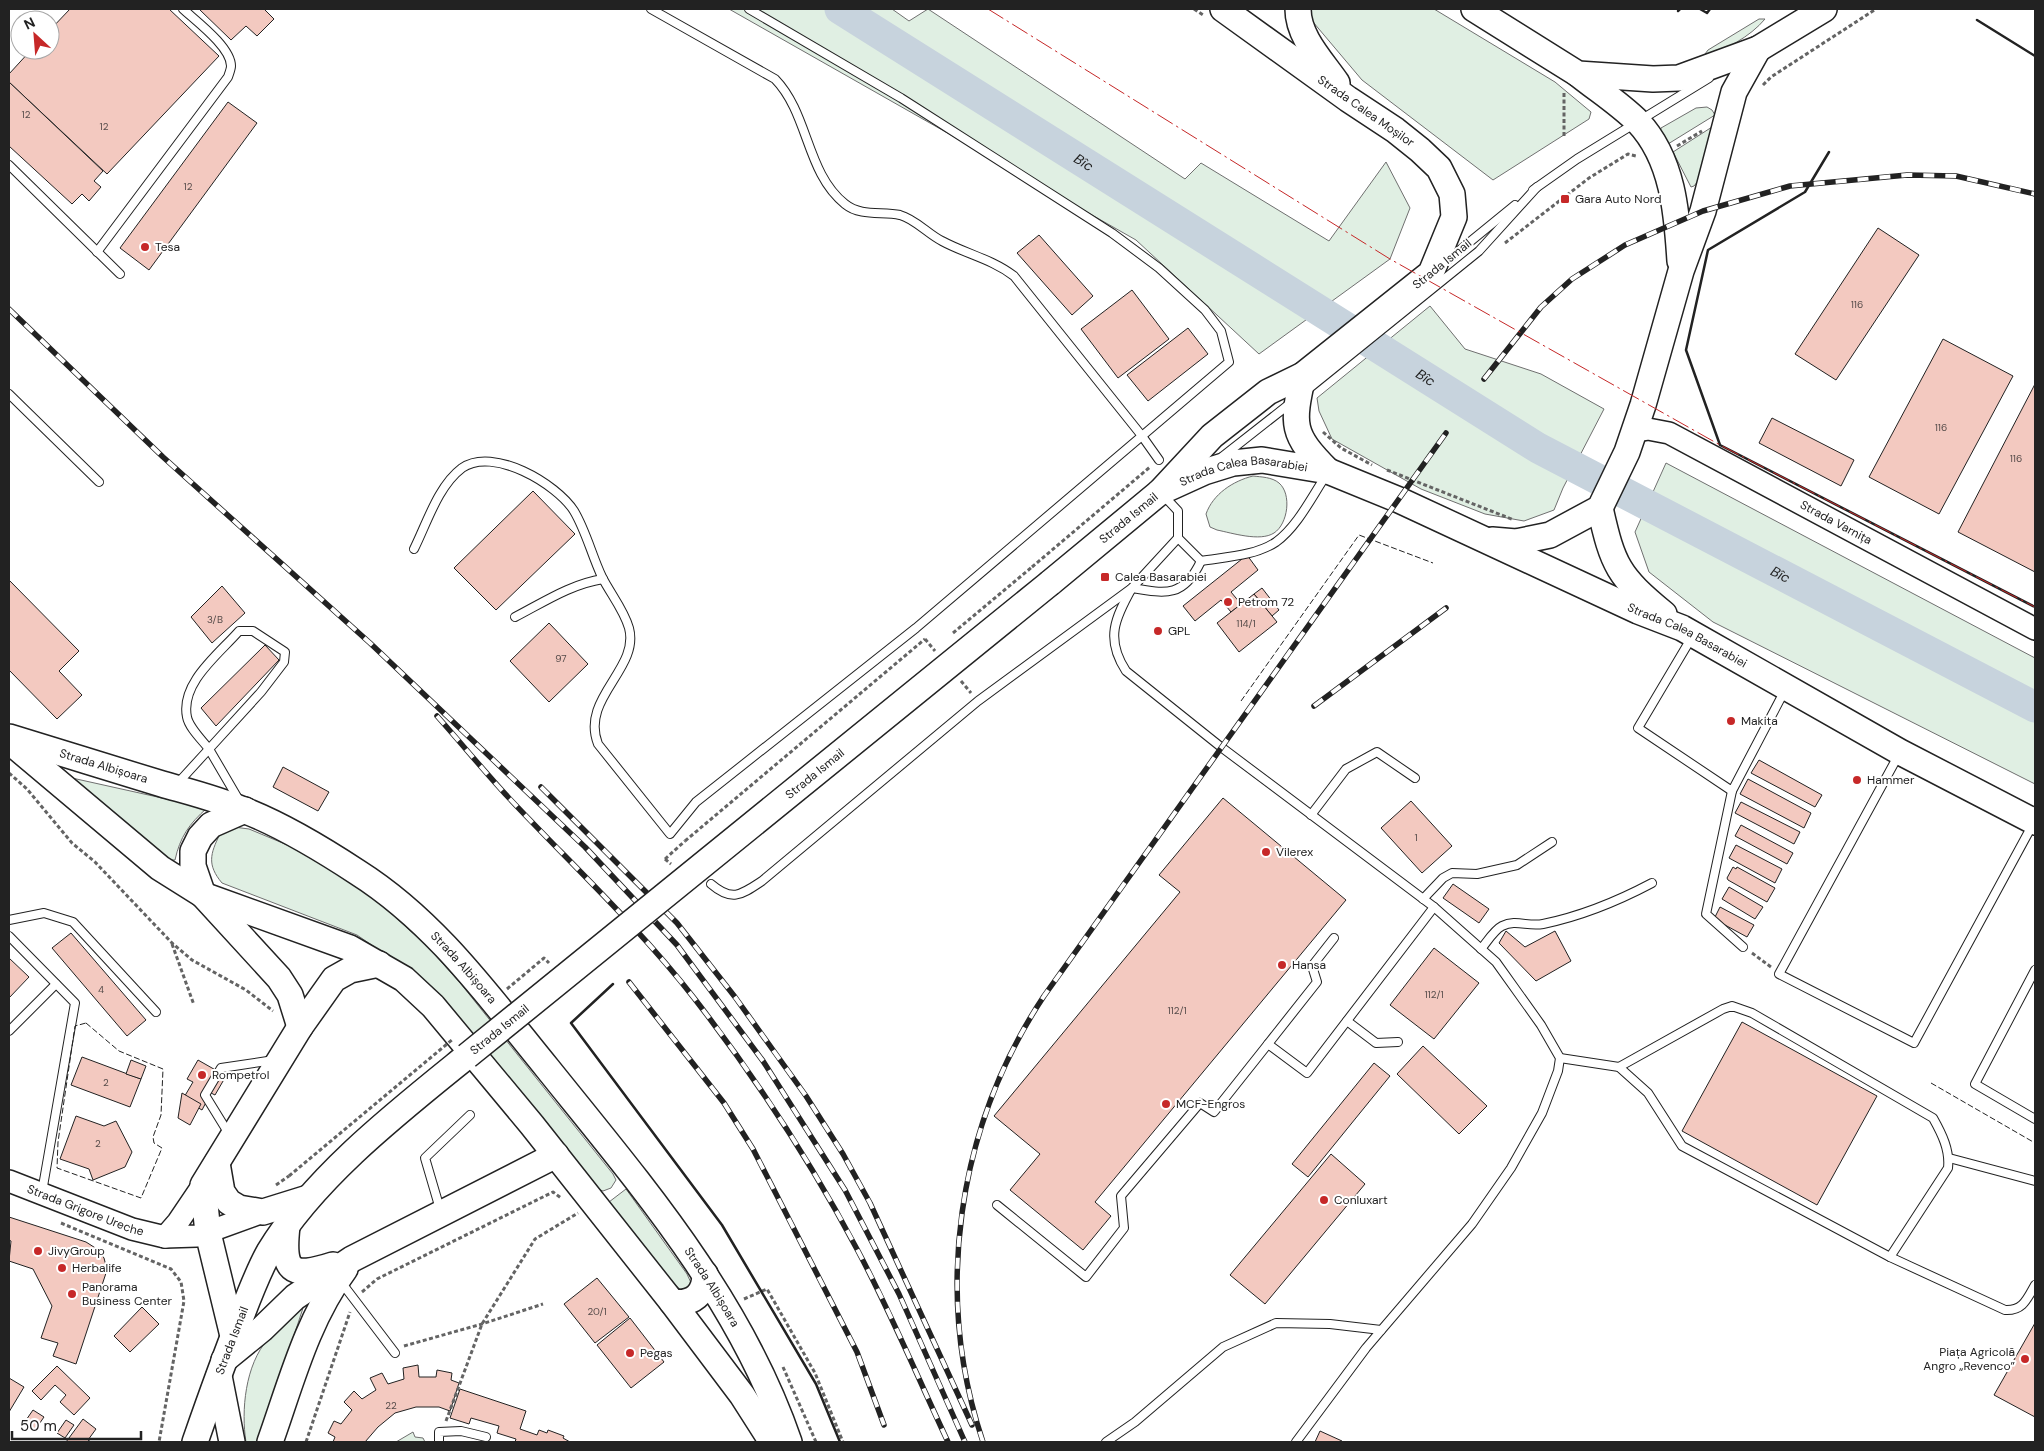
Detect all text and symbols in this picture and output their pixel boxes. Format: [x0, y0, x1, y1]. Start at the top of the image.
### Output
north arrow [10, 10, 60, 60]
text: N [21, 13, 38, 34]
street label: Strada Calea Moșilor [1314, 72, 1418, 151]
house number: 12 [22, 108, 31, 121]
house number: 12 [100, 120, 109, 133]
water label: Bîc [1071, 149, 1097, 175]
house number: 12 [184, 180, 193, 193]
place label: Gara Auto Nord [1575, 191, 1662, 207]
marker: Gara Auto Nord [1559, 193, 1571, 205]
street label: Strada Ismail [1409, 235, 1475, 293]
place label: Tesa [155, 239, 180, 255]
marker: Tesa [139, 241, 151, 253]
house number: 116 [1851, 298, 1863, 311]
water label: Bîc [1413, 365, 1439, 390]
house number: 116 [1935, 421, 1947, 434]
street label: Strada Calea Basarabiei [1177, 452, 1309, 490]
house number: 116 [2010, 452, 2022, 465]
street label: Strada Ismail [1096, 489, 1161, 547]
street label: Strada Varnița [1797, 497, 1875, 548]
water label: Bîc [1768, 562, 1793, 587]
place label: Calea Basarabiei [1115, 569, 1207, 585]
marker: Calea Basarabiei [1099, 571, 1111, 583]
place label: Petrom 72 [1238, 594, 1294, 610]
marker: Petrom 72 [1222, 596, 1234, 608]
street label: Strada Calea Basarabiei [1625, 599, 1750, 671]
house number: 3/B [207, 613, 223, 626]
house number: 114/1 [1236, 617, 1256, 630]
place label: GPL [1168, 623, 1190, 639]
marker: GPL [1152, 625, 1164, 637]
house number: 97 [555, 652, 567, 665]
place label: Makita [1741, 713, 1778, 729]
marker: Makita [1725, 715, 1737, 727]
street label: Strada Albișoara [57, 745, 150, 787]
street label: Strada Ismail [782, 745, 848, 803]
place label: Hammer [1867, 772, 1915, 788]
marker: Hammer [1851, 774, 1863, 786]
house number: 1 [1414, 831, 1418, 844]
place label: Vilerex [1276, 844, 1313, 860]
marker: Vilerex [1260, 846, 1272, 858]
street label: Strada Albișoara [427, 928, 500, 1007]
place label: Hansa [1292, 957, 1326, 973]
marker: Hansa [1276, 959, 1288, 971]
house number: 4 [98, 983, 104, 996]
house number: 112/1 [1424, 988, 1444, 1001]
street label: Strada Ismail [467, 1001, 532, 1058]
house number: 112/1 [1167, 1004, 1187, 1017]
place label: Rompetrol [212, 1067, 269, 1083]
marker: Rompetrol [196, 1069, 208, 1081]
house number: 2 [103, 1076, 109, 1089]
place label: MCF-Engros [1176, 1096, 1245, 1112]
marker: MCF-Engros [1160, 1098, 1172, 1110]
house number: 2 [95, 1137, 101, 1150]
street label: Strada Grigore Ureche [25, 1181, 146, 1240]
place label: Conluxart [1334, 1192, 1388, 1208]
marker: Conluxart [1318, 1194, 1330, 1206]
place label: JivyGroup [48, 1243, 105, 1259]
street label: Strada Albișoara [681, 1244, 743, 1330]
marker: JivyGroup [32, 1245, 44, 1257]
place label: Herbalife [72, 1260, 122, 1276]
marker: Herbalife [56, 1262, 68, 1274]
place label: Panorama Business Center [82, 1279, 173, 1309]
marker: Panorama Business Center [66, 1288, 78, 1300]
street label: Strada Ismail [212, 1304, 252, 1377]
house number: 20/1 [587, 1305, 607, 1318]
place label: Piața Agricolă Angro „Revenco” [1923, 1344, 2016, 1374]
place label: Pegas [640, 1345, 673, 1361]
marker: Pegas [624, 1347, 636, 1359]
marker: Piața Agricolă Angro „Revenco” [2019, 1353, 2031, 1365]
house number: 22 [385, 1399, 397, 1412]
scale bar [12, 1408, 141, 1440]
text: 50 m [20, 1416, 57, 1436]

